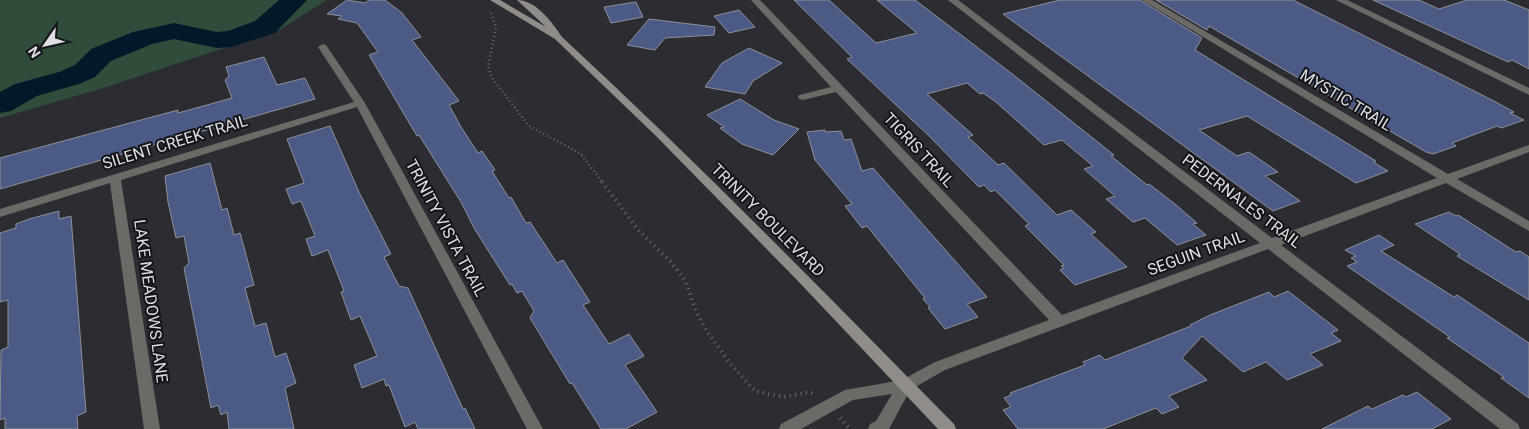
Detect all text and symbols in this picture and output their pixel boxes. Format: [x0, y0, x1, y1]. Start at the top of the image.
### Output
north arrow [20, 20, 70, 70]
text: N [25, 44, 44, 61]
street label: MYSTIC TRAIL [1297, 65, 1396, 135]
street label: TIGRIS TRAIL [880, 109, 959, 191]
street label: SILENT CREEK TRAIL [100, 111, 250, 173]
street label: PEDERNALES TRAIL [1179, 150, 1306, 252]
street label: TRINITY VISTA TRAIL [402, 156, 490, 300]
street label: TRINITY BOULEVARD [708, 160, 828, 280]
street label: LAKE MEADOWS LANE [130, 218, 172, 384]
street label: SEGUIN TRAIL [1145, 226, 1248, 279]

